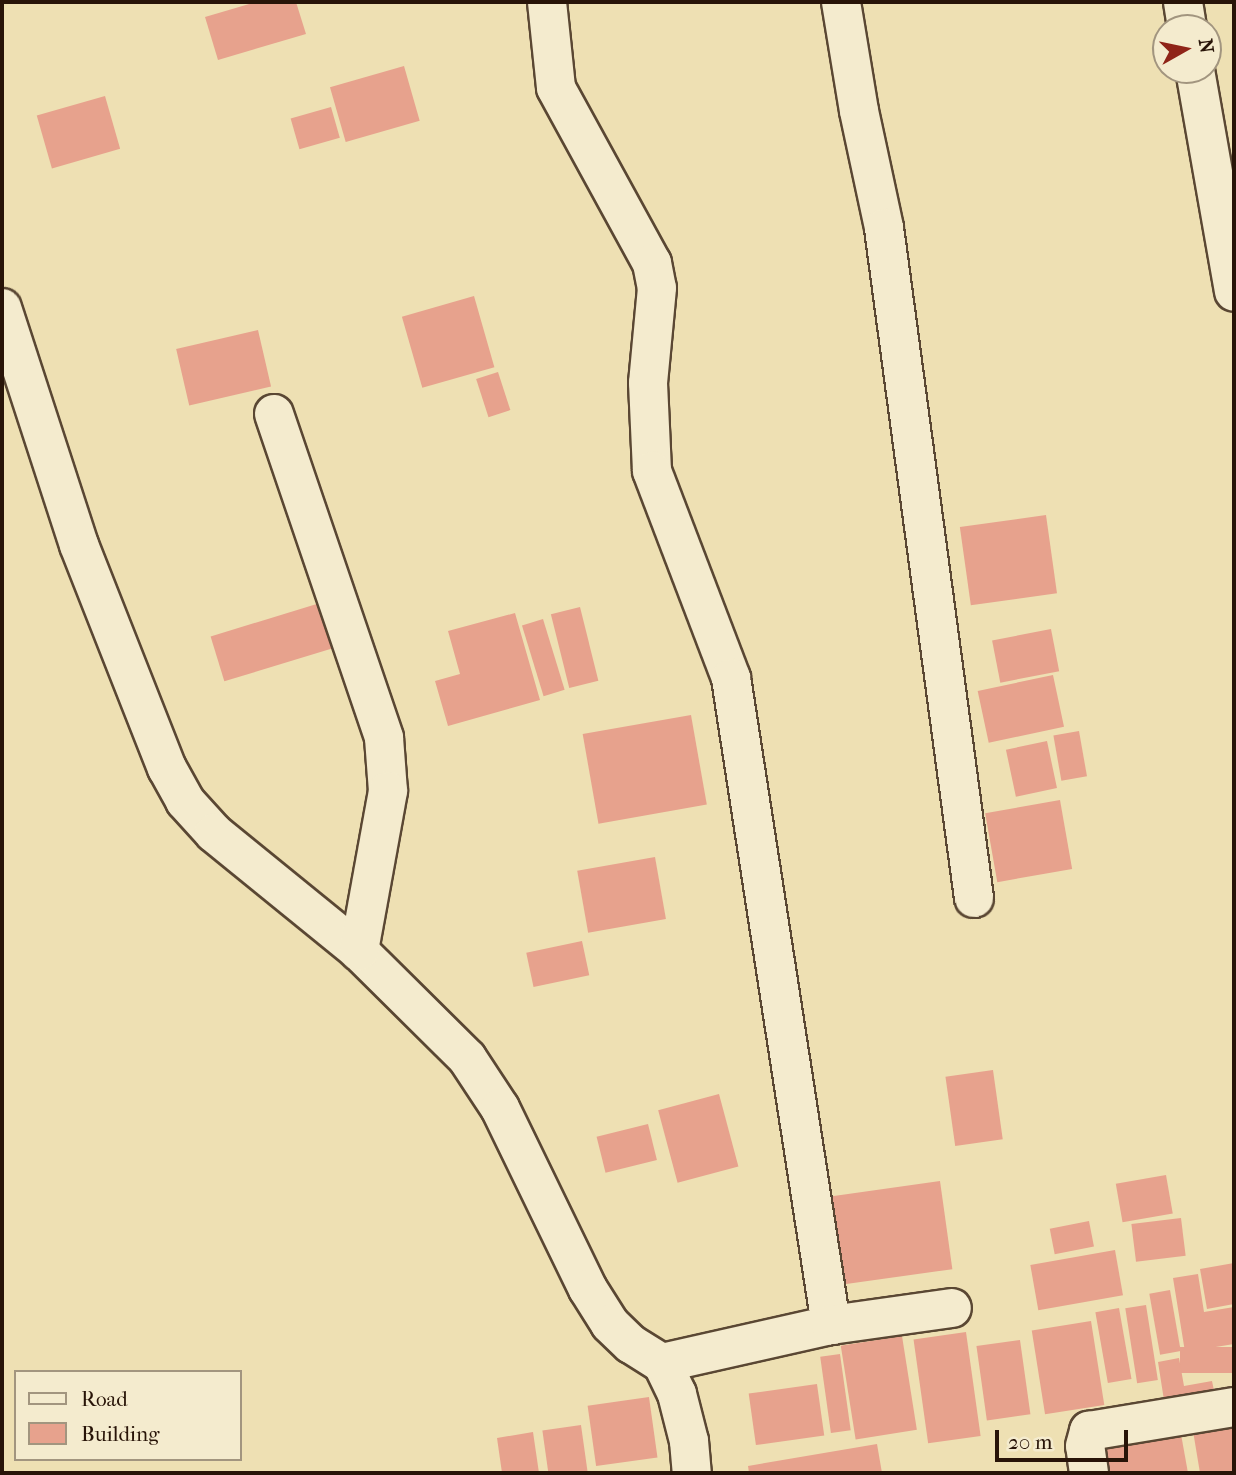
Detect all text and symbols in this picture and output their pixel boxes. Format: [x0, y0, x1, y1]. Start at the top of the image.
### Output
north arrow [1152, 14, 1222, 84]
text: N [1194, 37, 1218, 55]
legend [14, 1370, 242, 1461]
text: Road [81, 1387, 128, 1411]
scale bar [998, 1416, 1131, 1460]
text: Building [81, 1422, 159, 1446]
text: 20 m [1008, 1430, 1052, 1454]

